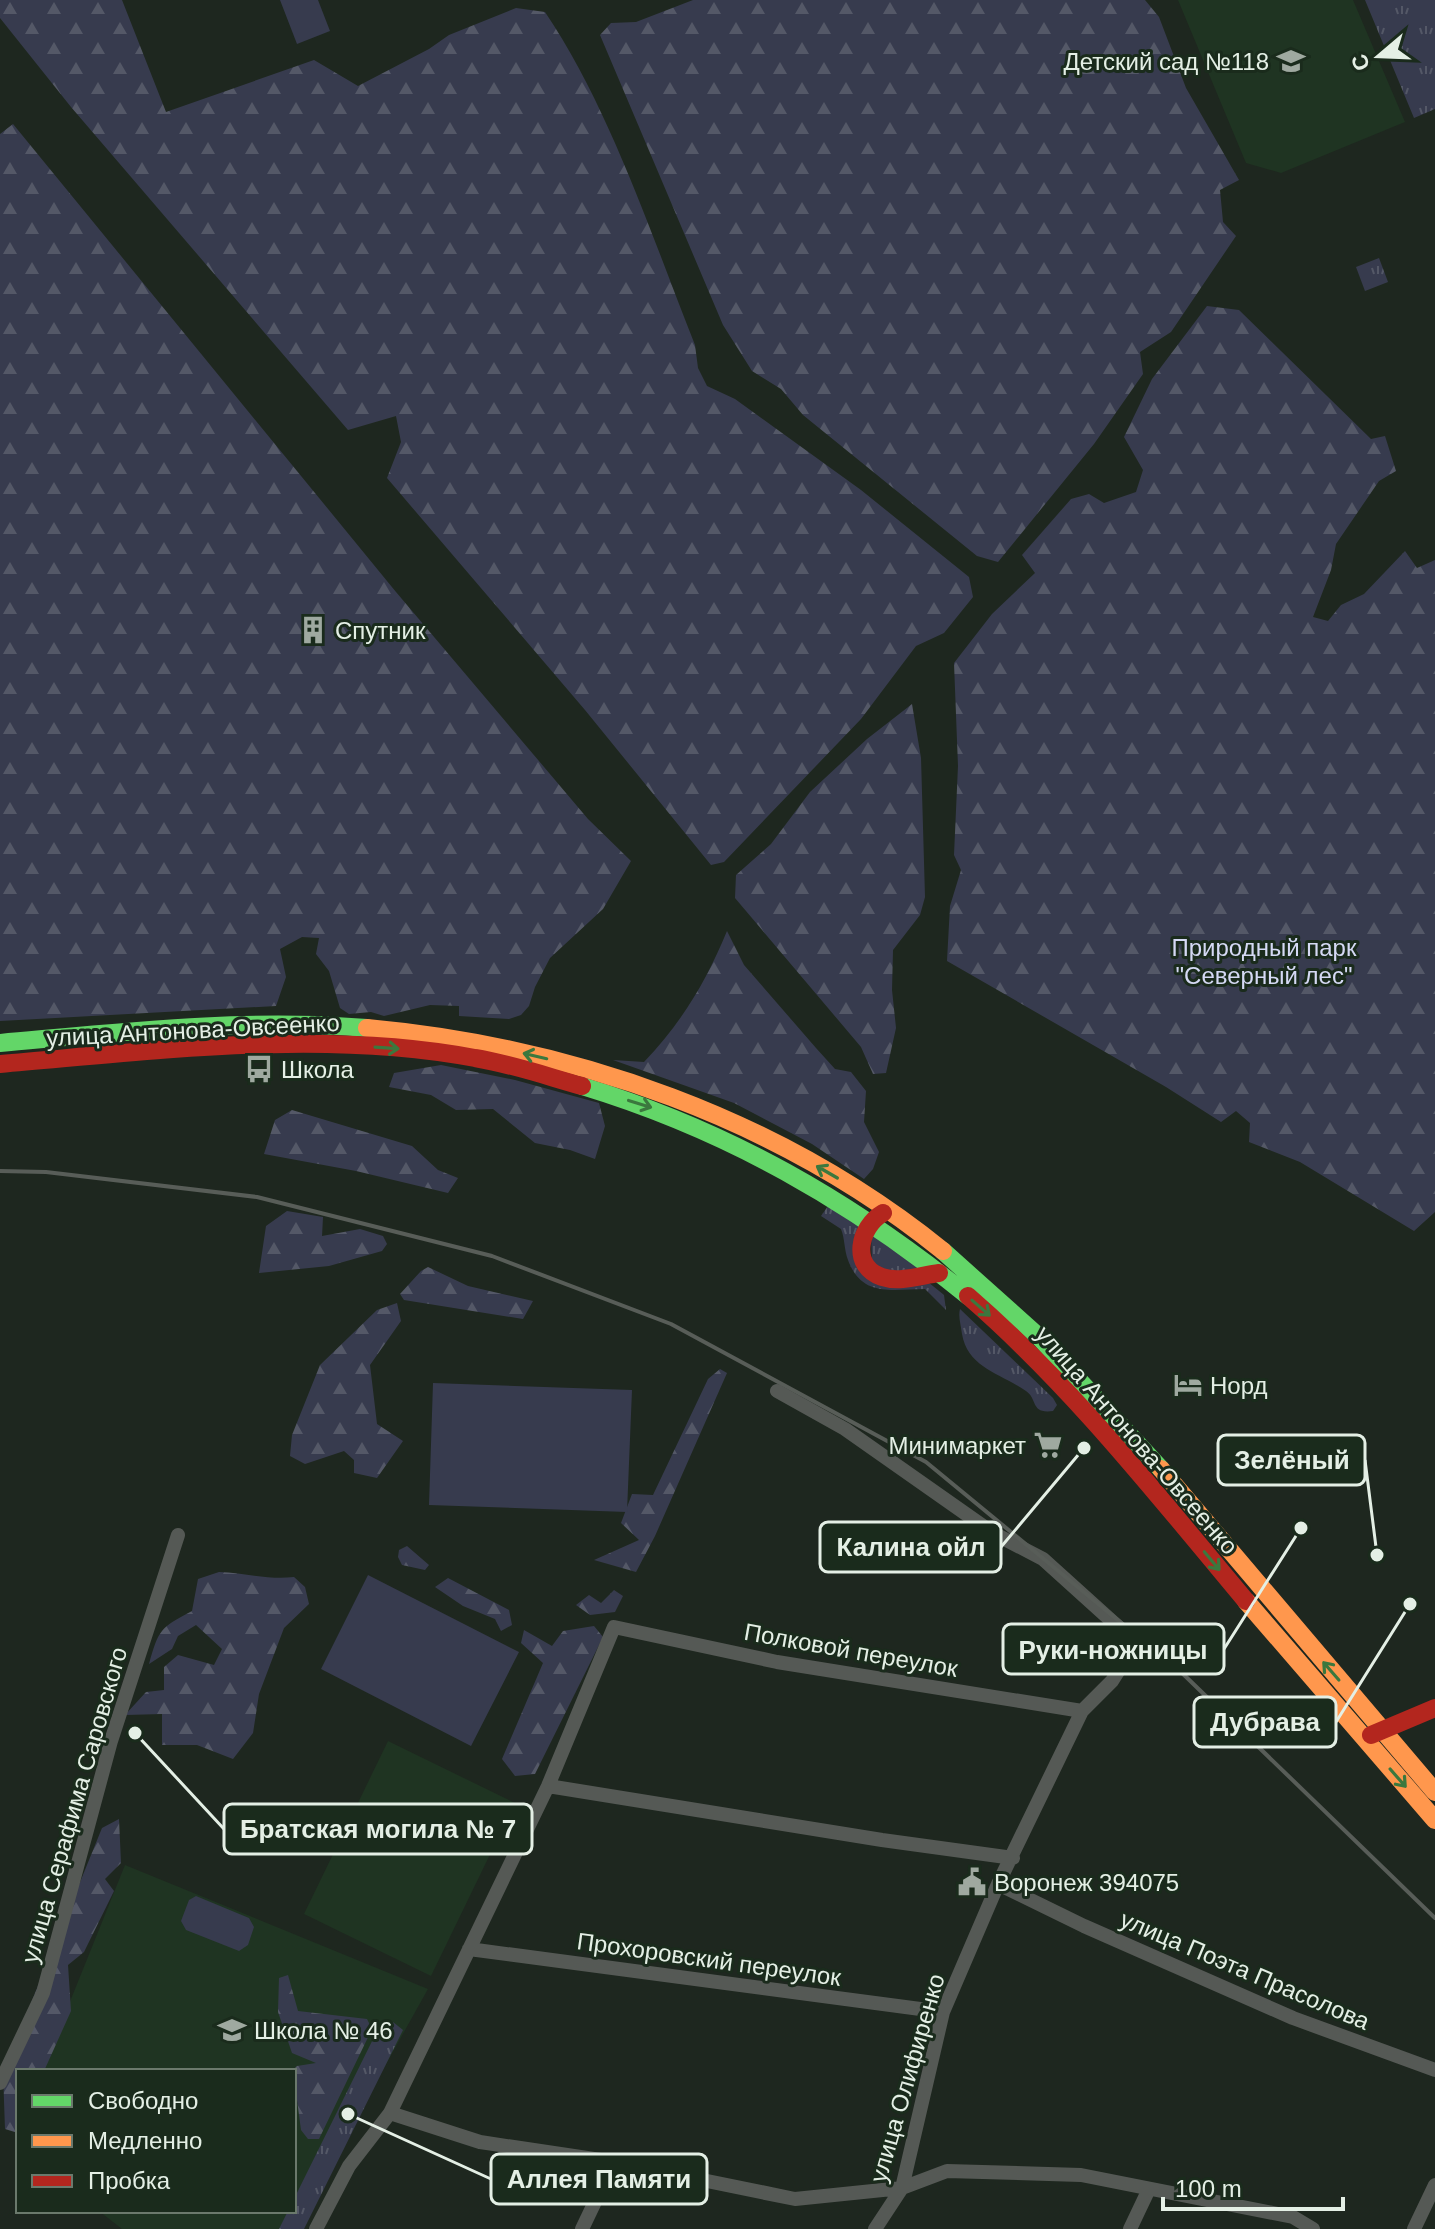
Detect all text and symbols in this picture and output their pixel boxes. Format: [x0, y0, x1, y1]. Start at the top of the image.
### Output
north arrow [1339, 16, 1419, 96]
school or university icon: Детский сад №118 [1276, 46, 1306, 76]
place label: Детский сад №118 [1063, 48, 1269, 75]
text: С [1346, 51, 1375, 74]
building icon: Спутник [298, 615, 328, 645]
place label: Спутник [335, 617, 426, 644]
park label: Природный парк "Северный лес" [1172, 934, 1357, 989]
street label: улица Антонова-Овсеенко [46, 1009, 340, 1051]
one-way arrow [373, 1041, 399, 1056]
one-way arrow [522, 1047, 548, 1062]
bus stop icon: Школа [244, 1054, 274, 1084]
place label: Школа [281, 1056, 355, 1083]
one-way arrow [626, 1097, 652, 1112]
one-way arrow [816, 1164, 839, 1180]
one-way arrow [970, 1299, 990, 1317]
street label: улица Антонова-Овсеенко [1030, 1320, 1244, 1560]
hotel icon: Норд [1173, 1370, 1203, 1400]
place label: Норд [1210, 1372, 1267, 1399]
supermarket icon: Минимаркет [1033, 1430, 1063, 1460]
place label: Минимаркет [888, 1432, 1026, 1459]
callout: Зелёный [1218, 1435, 1365, 1485]
text: Зелёный [1234, 1445, 1350, 1475]
callout: Калина ойл [820, 1522, 1001, 1572]
text: Калина ойл [837, 1532, 985, 1562]
one-way arrow [1203, 1551, 1221, 1571]
street label: Полковой переулок [742, 1618, 960, 1682]
callout: Руки-ножницы [1003, 1624, 1224, 1674]
text: Руки-ножницы [1018, 1635, 1208, 1665]
street label: улица Серафима Саровского [16, 1644, 132, 1966]
one-way arrow [1322, 1661, 1340, 1681]
callout: Дубрава [1194, 1697, 1336, 1747]
text: Дубрава [1210, 1707, 1320, 1737]
one-way arrow [1389, 1767, 1407, 1787]
callout: Братская могила № 7 [224, 1804, 532, 1854]
text: Братская могила № 7 [240, 1814, 516, 1844]
public building icon: Воронеж 394075 [957, 1867, 987, 1897]
place label: Воронеж 394075 [994, 1869, 1179, 1896]
street label: улица Поэта Прасолова [1116, 1905, 1374, 2035]
street label: Прохоровский переулок [575, 1927, 843, 1991]
street label: улица Олифиренко [864, 1971, 950, 2185]
school or university icon: Школа № 46 [217, 2015, 247, 2045]
place label: Школа № 46 [254, 2017, 393, 2044]
legend [16, 2069, 296, 2213]
text: Свободно [88, 2087, 198, 2114]
text: Медленно [88, 2127, 202, 2154]
callout: Аллея Памяти [491, 2154, 707, 2204]
scale bar [1163, 2161, 1343, 2211]
text: Аллея Памяти [507, 2164, 691, 2194]
text: Пробка [88, 2167, 171, 2194]
text: 100 m [1175, 2175, 1242, 2202]

